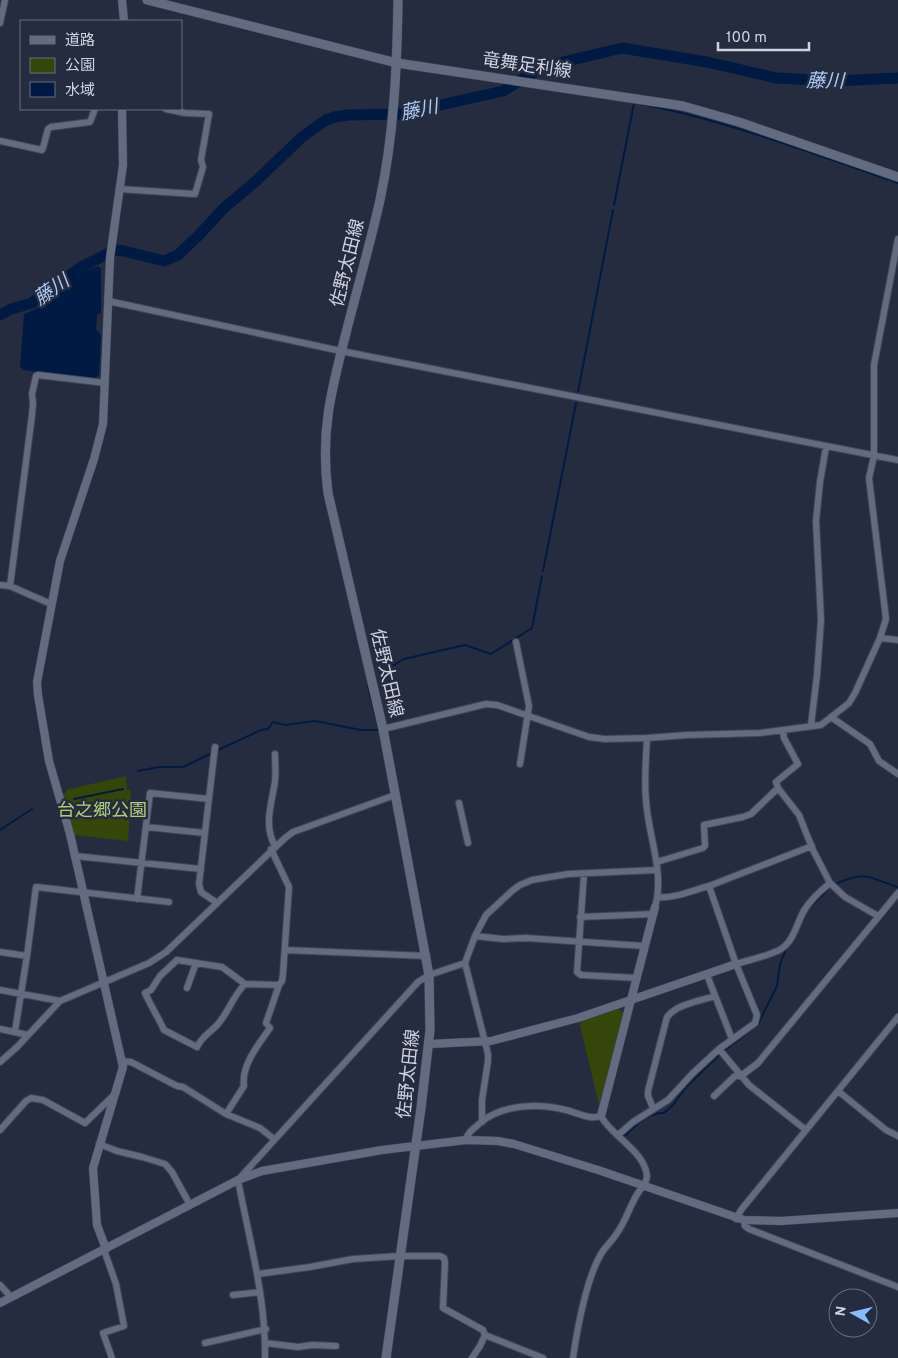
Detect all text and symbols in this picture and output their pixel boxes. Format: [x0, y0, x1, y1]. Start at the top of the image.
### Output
legend [20, 20, 182, 110]
scale bar [718, 20, 809, 52]
text: 100 m [726, 29, 767, 48]
text: 道路 [65, 32, 95, 51]
street label: 竜舞足利線 [481, 49, 573, 84]
text: 公園 [65, 57, 95, 76]
water label: 藤川 [806, 70, 846, 94]
text: 水域 [65, 82, 95, 101]
water label: 藤川 [398, 95, 442, 126]
street label: 佐野太田線 [326, 217, 371, 310]
water label: 藤川 [30, 269, 76, 311]
street label: 佐野太田線 [364, 627, 407, 720]
park label: 台之郷公園 [57, 800, 147, 823]
street label: 佐野太田線 [393, 1028, 426, 1120]
north arrow [828, 1288, 878, 1338]
text: N [832, 1305, 851, 1318]

